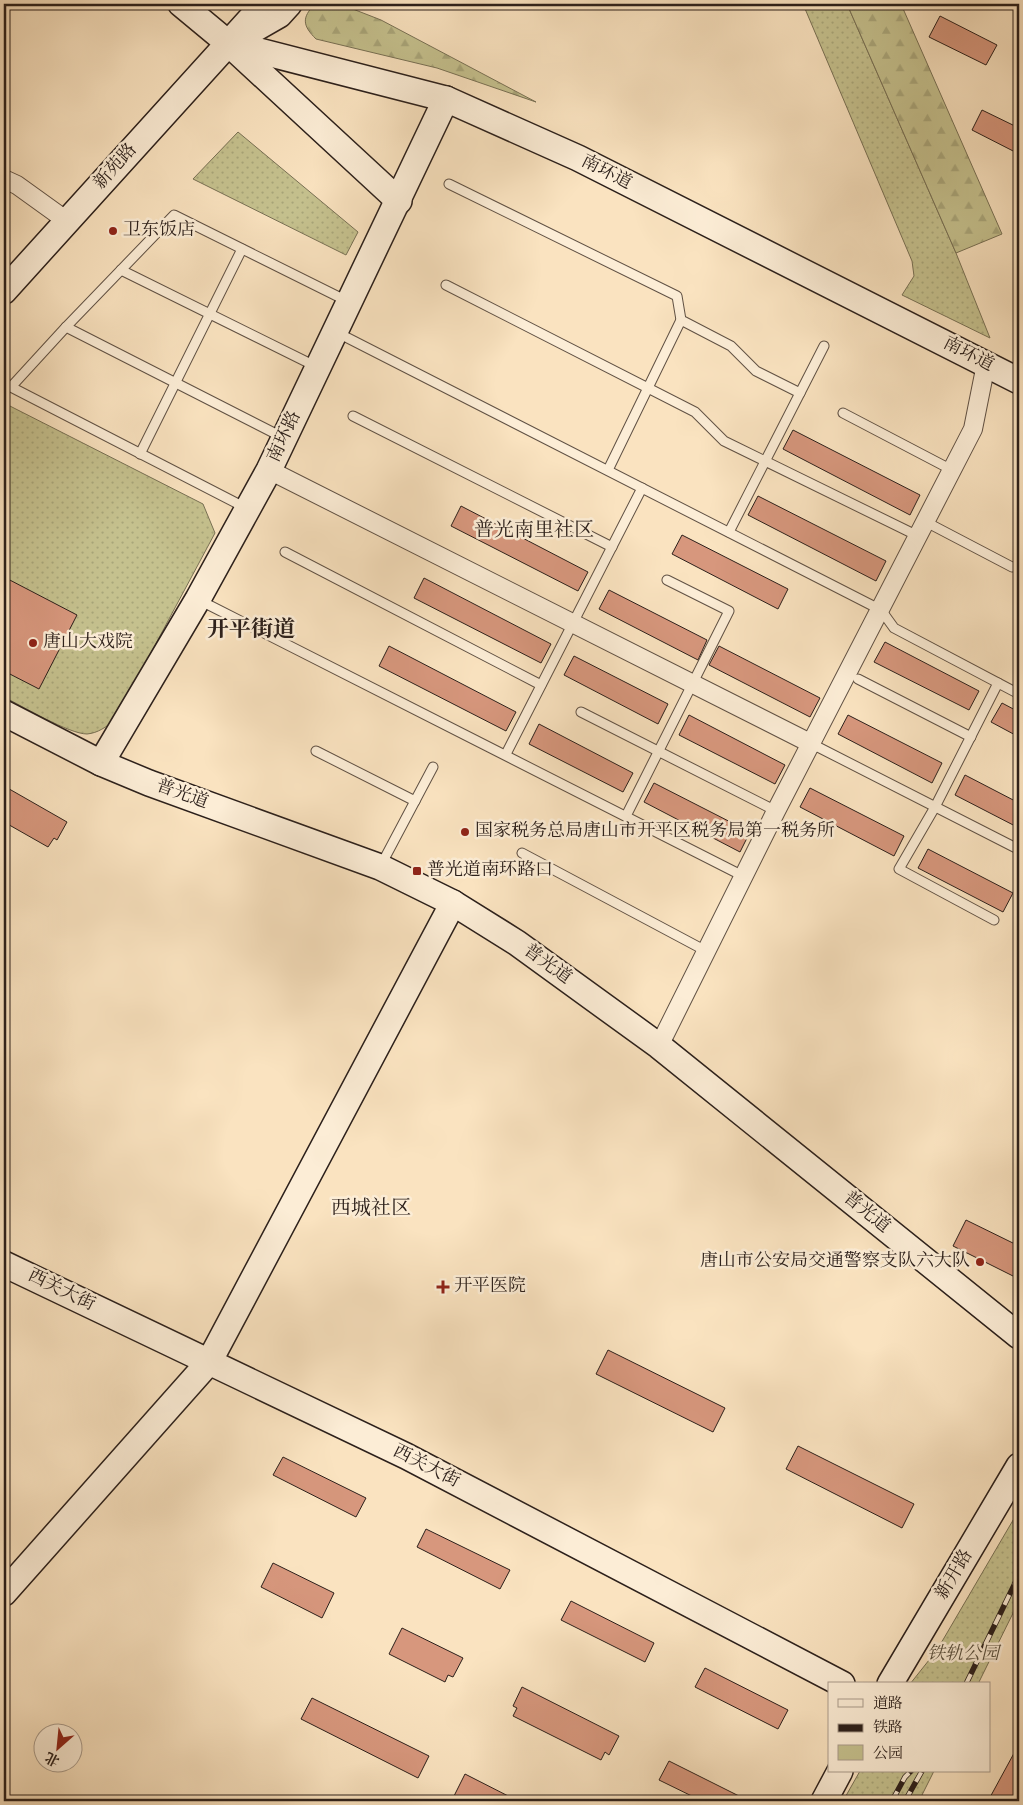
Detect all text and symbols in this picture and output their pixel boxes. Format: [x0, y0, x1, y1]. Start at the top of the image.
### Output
street label: 新苑路 [88, 138, 144, 196]
street label: 南环道 [576, 149, 636, 197]
place label: 卫东饭店 [123, 218, 195, 244]
marker: 卫东饭店 [107, 225, 119, 237]
street label: 南环道 [938, 331, 998, 379]
street label: 南环路 [262, 407, 308, 467]
district label: 普光南里社区 [474, 517, 594, 546]
district label: 开平街道 [207, 615, 295, 647]
place label: 唐山大戏院 [43, 630, 133, 656]
marker: 唐山大戏院 [27, 637, 39, 649]
street label: 普光道 [152, 774, 212, 816]
place label: 国家税务总局唐山市开平区税务局第一税务所 [475, 819, 835, 845]
marker: 国家税务总局唐山市开平区税务局第一税务所 [459, 826, 471, 838]
place label: 普光道南环路口 [427, 858, 553, 884]
marker: 普光道南环路口 [411, 865, 423, 877]
street label: 普光道 [518, 939, 576, 991]
street label: 普光道 [837, 1186, 895, 1240]
district label: 西城社区 [331, 1195, 411, 1224]
place label: 唐山市公安局交通警察支队六大队 [700, 1249, 970, 1275]
marker: 唐山市公安局交通警察支队六大队 [974, 1256, 986, 1268]
street label: 西关大街 [23, 1264, 99, 1318]
place label: 开平医院 [454, 1274, 526, 1300]
marker: 开平医院 [436, 1280, 450, 1294]
street label: 西关大街 [388, 1439, 464, 1495]
street label: 新开路 [930, 1545, 980, 1605]
park label: 铁轨公园 [927, 1642, 1002, 1668]
legend [828, 1682, 990, 1772]
text: 道路 [873, 1694, 903, 1715]
text: 铁路 [873, 1718, 903, 1739]
north arrow [32, 1722, 82, 1772]
text: 公园 [873, 1744, 903, 1765]
text: 北 [42, 1746, 64, 1770]

